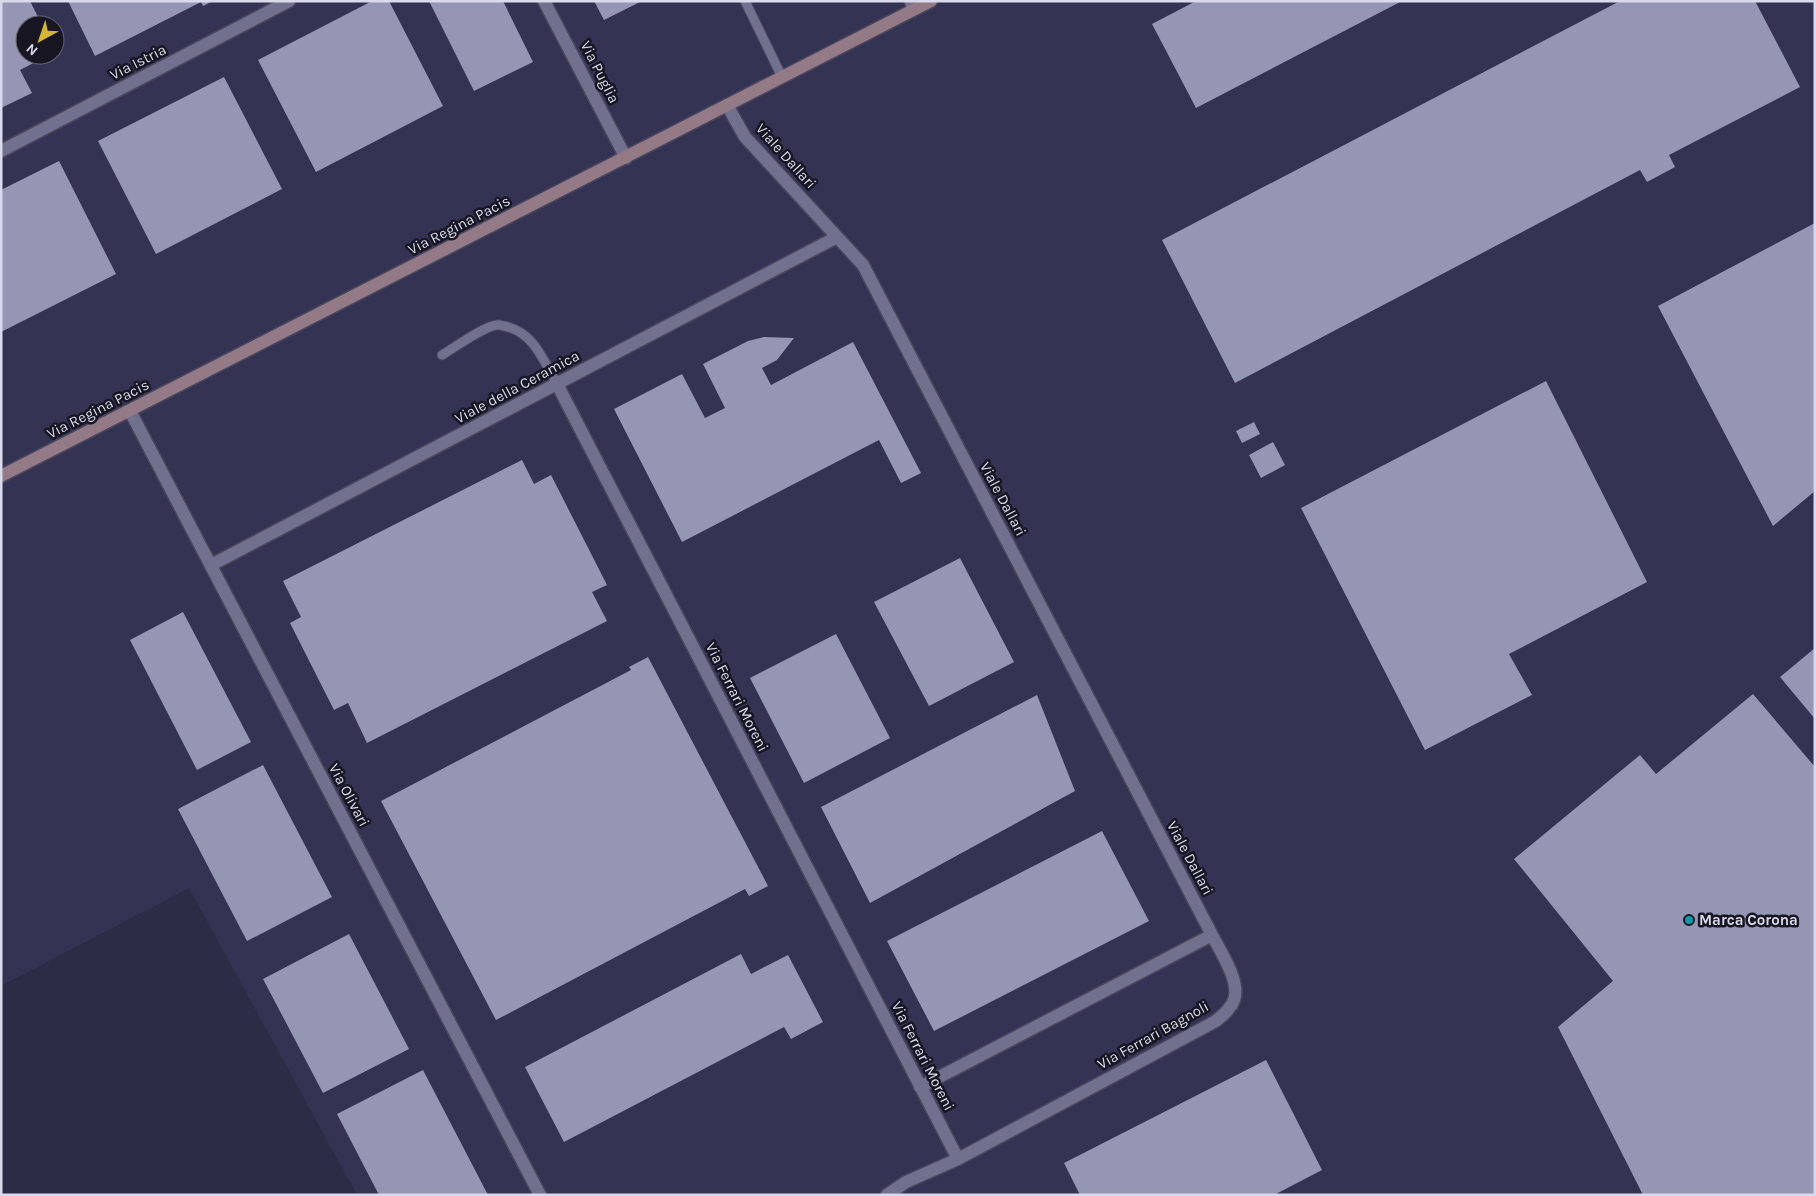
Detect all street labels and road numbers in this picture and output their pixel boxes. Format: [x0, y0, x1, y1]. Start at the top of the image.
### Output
street label: Via Puglia [577, 38, 623, 106]
street label: Via Istria [107, 40, 169, 84]
street label: Viale Dallari [752, 120, 820, 192]
street label: Via Regina Pacis [405, 192, 513, 258]
street label: Viale della Ceramica [452, 347, 582, 427]
street label: Via Regina Pacis [44, 376, 152, 442]
street label: Viale Dallari [976, 459, 1030, 539]
street label: Via Ferrari Moreni [702, 639, 772, 755]
street label: Via Olivari [325, 760, 373, 830]
street label: Viale Dallari [1163, 818, 1217, 898]
street label: Via Ferrari Bagnoli [1094, 997, 1212, 1073]
street label: Via Ferrari Moreni [888, 998, 958, 1114]

